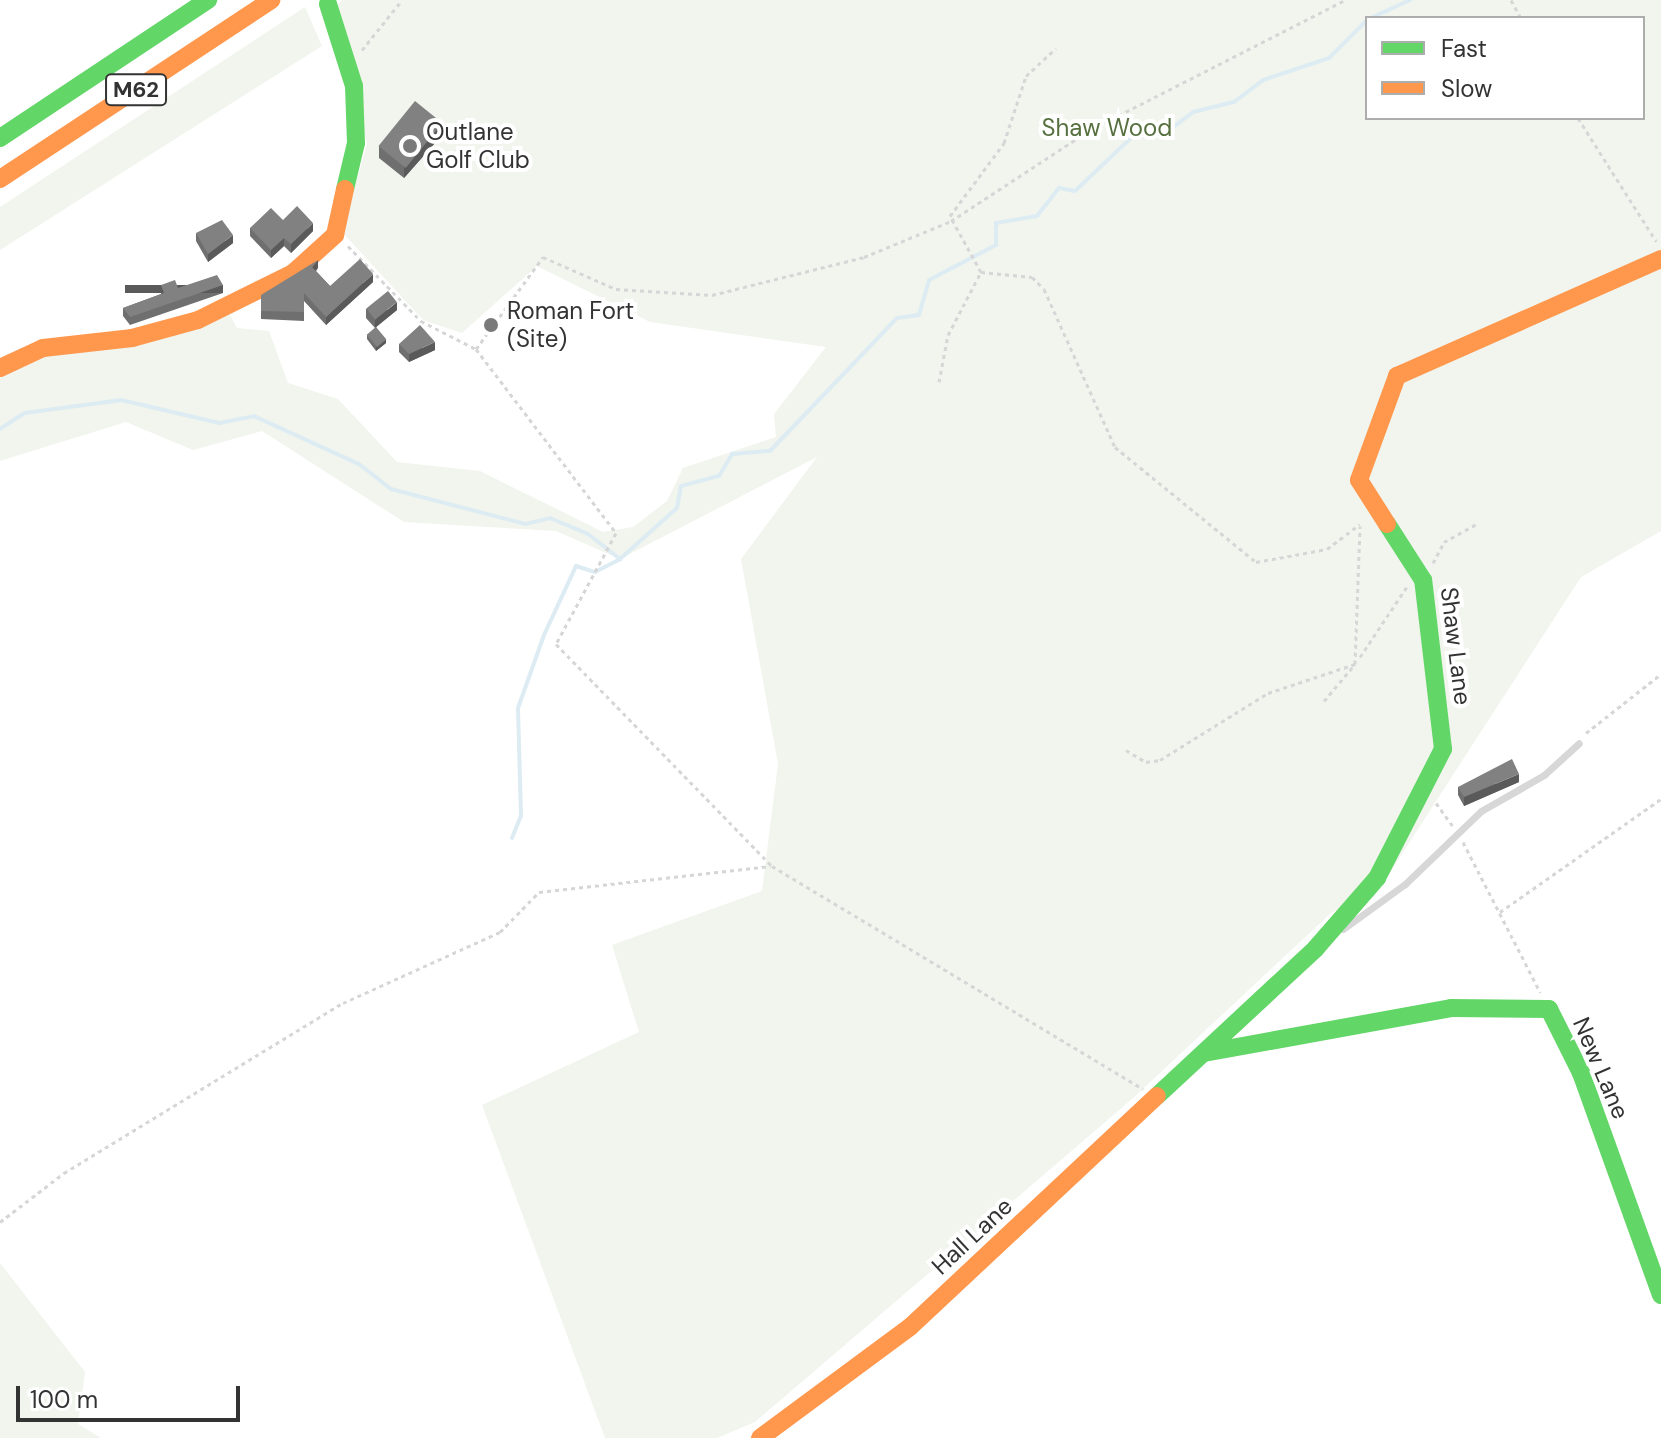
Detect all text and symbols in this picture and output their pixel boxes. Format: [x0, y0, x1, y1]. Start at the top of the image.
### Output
legend [1365, 16, 1645, 120]
text: Fast [1441, 33, 1487, 64]
road number: M62 [104, 72, 168, 108]
text: Slow [1441, 73, 1492, 104]
park label: Shaw Wood [1042, 114, 1172, 142]
place label: Outlane Golf Club [426, 118, 530, 174]
marker: Outlane Golf Club [401, 137, 419, 155]
place label: Roman Fort (Site) [507, 297, 634, 353]
marker: Roman Fort (Site) [482, 316, 500, 334]
street label: Shaw Lane [1434, 586, 1478, 706]
street label: New Lane [1567, 1013, 1635, 1123]
street label: Hall Lane [926, 1192, 1018, 1280]
scale bar [20, 1370, 244, 1420]
text: 100 m [30, 1384, 98, 1415]

